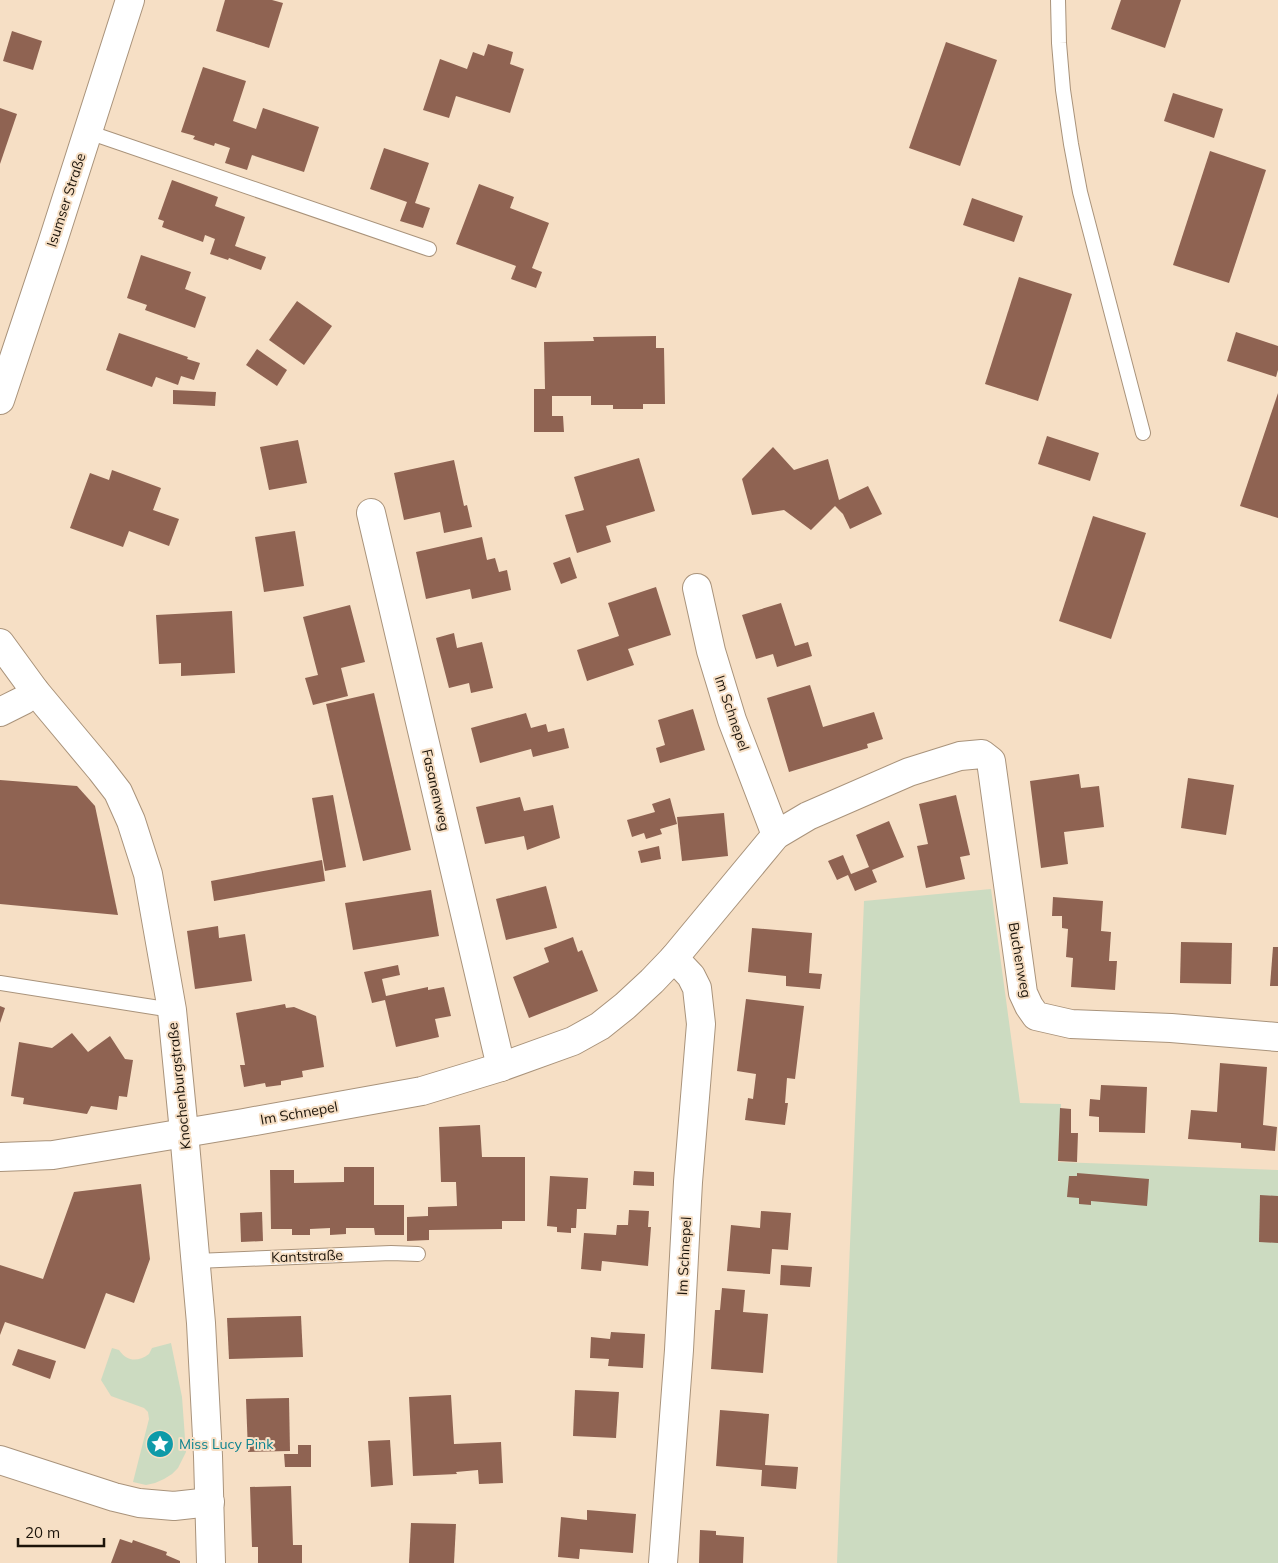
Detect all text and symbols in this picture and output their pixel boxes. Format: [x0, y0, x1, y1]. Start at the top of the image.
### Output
street label: Isumser Straße [42, 151, 90, 249]
street label: Im Schnepel [711, 673, 753, 753]
street label: Fasanenweg [418, 747, 454, 833]
street label: Buchenweg [1004, 921, 1036, 999]
street label: Knochenburgstraße [163, 1022, 195, 1150]
street label: Im Schnepel [259, 1097, 339, 1129]
street label: Im Schnepel [673, 1216, 695, 1296]
street label: Kantstraße [271, 1246, 343, 1266]
place icon: Miss Lucy Pink [145, 1429, 175, 1459]
place label: Miss Lucy Pink [179, 1435, 274, 1453]
scale bar [18, 1516, 104, 1548]
text: 20 m [25, 1523, 60, 1542]

